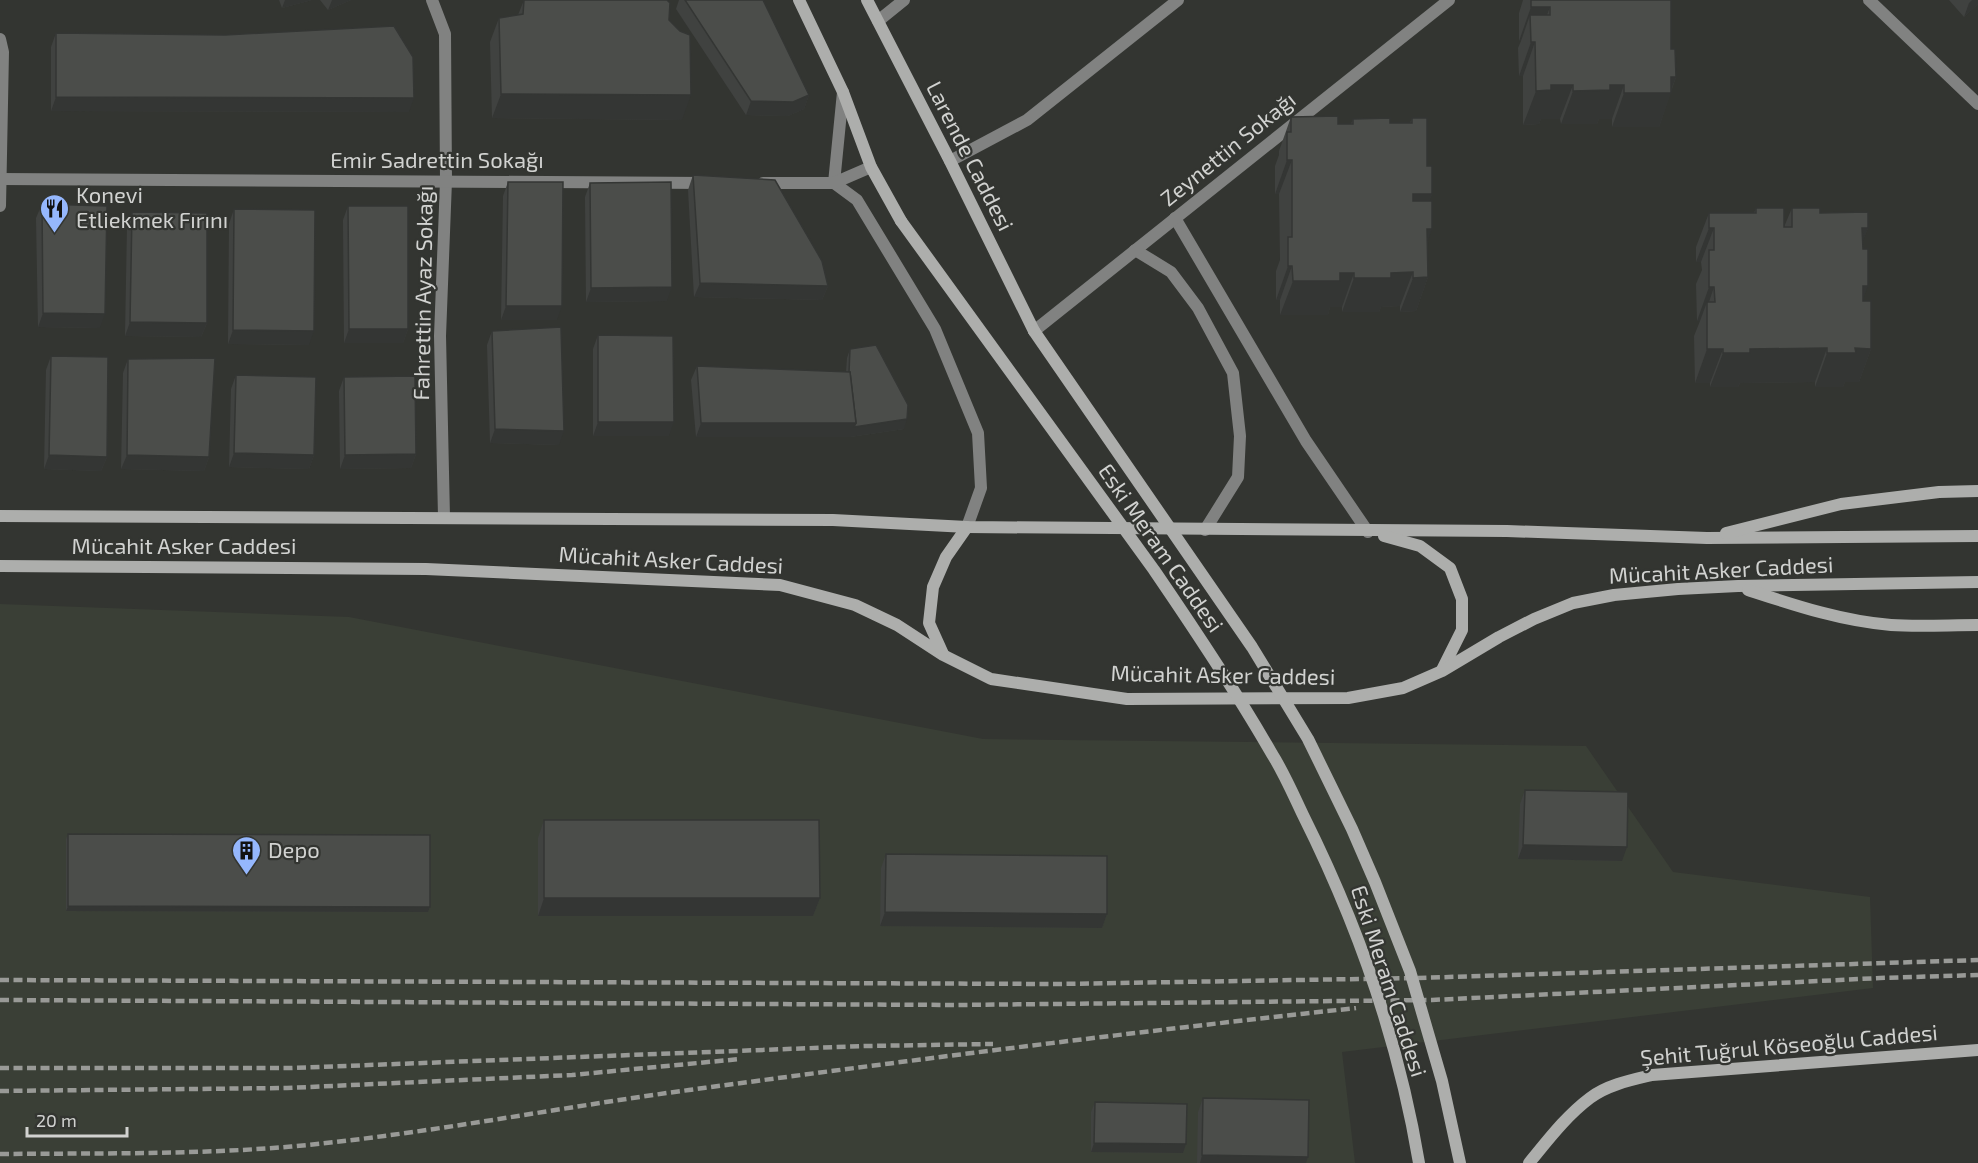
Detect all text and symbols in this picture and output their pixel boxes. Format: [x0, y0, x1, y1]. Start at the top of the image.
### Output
street label: Larende Caddesi [922, 77, 1020, 235]
street label: Zeynettin Sokağı [1155, 86, 1300, 211]
street label: Emir Sadrettin Sokağı [330, 146, 544, 172]
place label: Konevi Etliekmek Fırını [76, 181, 228, 232]
street label: Fahrettin Ayaz Sokağı [407, 185, 437, 401]
restaurant icon: Konevi Etliekmek Fırını [39, 192, 71, 234]
street label: Eski Meram Caddesi [1094, 458, 1230, 637]
street label: Mücahit Asker Caddesi [72, 532, 296, 558]
street label: Mücahit Asker Caddesi [558, 540, 784, 578]
street label: Mücahit Asker Caddesi [1608, 550, 1834, 588]
street label: Mücahit Asker Caddesi [1110, 659, 1336, 689]
building icon: Depo [231, 834, 263, 876]
place label: Depo [268, 836, 320, 862]
street label: Eski Meram Caddesi [1347, 882, 1433, 1080]
street label: Şehit Tuğrul Köseoğlu Caddesi [1639, 1018, 1939, 1072]
scale bar [27, 1100, 128, 1138]
text: 20 m [36, 1109, 77, 1131]

